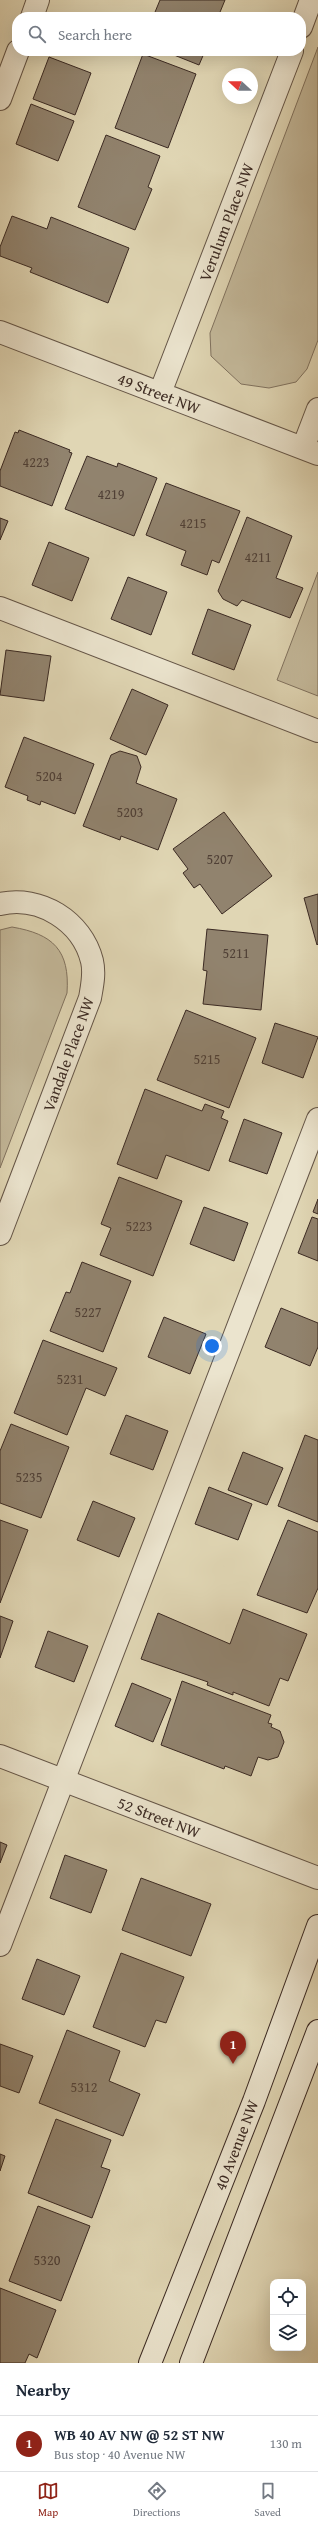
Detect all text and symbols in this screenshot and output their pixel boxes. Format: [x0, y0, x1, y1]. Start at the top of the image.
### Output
search box [12, 12, 306, 56]
icon: search [26, 23, 48, 45]
text: Search here [58, 24, 132, 45]
north arrow [222, 68, 258, 104]
street label: Verulum Place NW [192, 159, 260, 285]
street label: 49 Street NW [114, 366, 204, 420]
house number: 4223 [23, 452, 49, 472]
house number: 4219 [98, 484, 125, 504]
house number: 4215 [180, 513, 206, 533]
house number: 4211 [245, 547, 271, 567]
house number: 5204 [36, 766, 63, 786]
house number: 5203 [117, 802, 143, 822]
house number: 5207 [207, 849, 234, 869]
house number: 5211 [223, 943, 249, 963]
street label: Vandale Place NW [36, 993, 100, 1115]
house number: 5215 [194, 1049, 220, 1069]
house number: 5223 [126, 1216, 152, 1236]
house number: 5227 [75, 1302, 102, 1322]
your location [202, 1336, 222, 1356]
house number: 5231 [57, 1369, 83, 1389]
house number: 5235 [16, 1467, 42, 1487]
street label: 52 Street NW [114, 1790, 204, 1844]
pin: 1 [220, 2031, 246, 2064]
house number: 5312 [71, 2077, 97, 2097]
street label: 40 Avenue NW [208, 2096, 264, 2194]
house number: 5320 [34, 2250, 61, 2270]
map controls [270, 2279, 306, 2351]
button: locate [270, 2279, 306, 2315]
button: layers [270, 2315, 306, 2351]
text: Nearby [16, 2377, 70, 2402]
text: WB 40 AV NW @ 52 ST NW [54, 2424, 224, 2445]
text: 1 [26, 2434, 32, 2453]
text: 130 m [270, 2434, 302, 2453]
text: Bus stop · 40 Avenue NW [54, 2445, 185, 2464]
tab: Map [37, 2480, 59, 2520]
tab: Directions [133, 2480, 180, 2520]
tab: Saved [254, 2480, 281, 2520]

